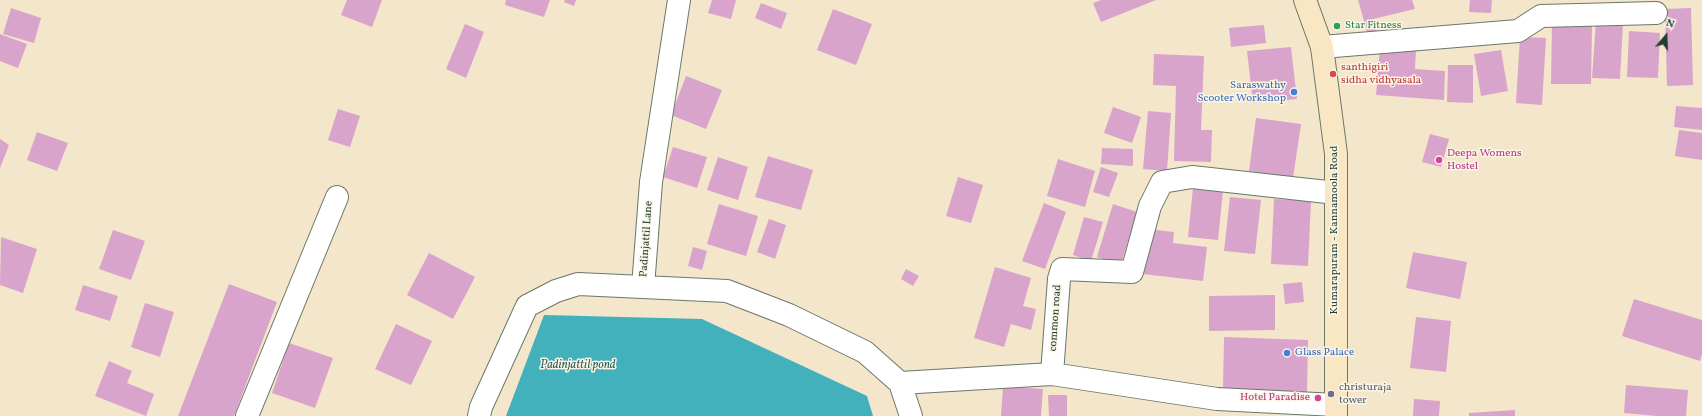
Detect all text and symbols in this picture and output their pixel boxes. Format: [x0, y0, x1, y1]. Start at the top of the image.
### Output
north arrow [1646, 16, 1686, 56]
text: N [1664, 16, 1676, 33]
place label: Star Fitness [1345, 19, 1401, 33]
marker: Star Fitness [1332, 21, 1342, 31]
place label: santhigiri sidha vidhyasala [1341, 61, 1421, 87]
marker: santhigiri sidha vidhyasala [1328, 69, 1338, 79]
place label: Saraswathy Scooter Workshop [1198, 79, 1286, 105]
marker: Saraswathy Scooter Workshop [1289, 87, 1299, 97]
street label: Kumarapuram - Kannamoola Road [1328, 146, 1342, 314]
place label: Deepa Womens Hostel [1447, 147, 1522, 173]
marker: Deepa Womens Hostel [1434, 155, 1444, 165]
street label: Padinjattil Lane [638, 201, 656, 277]
street label: common road [1047, 284, 1065, 352]
place label: Glass Palace [1295, 346, 1354, 360]
marker: Glass Palace [1282, 348, 1292, 358]
water label: Padinjattil pond [540, 359, 616, 373]
place label: christuraja tower [1339, 381, 1392, 407]
marker: christuraja tower [1326, 389, 1336, 399]
place label: Hotel Paradise [1240, 391, 1310, 405]
marker: Hotel Paradise [1313, 393, 1323, 403]

